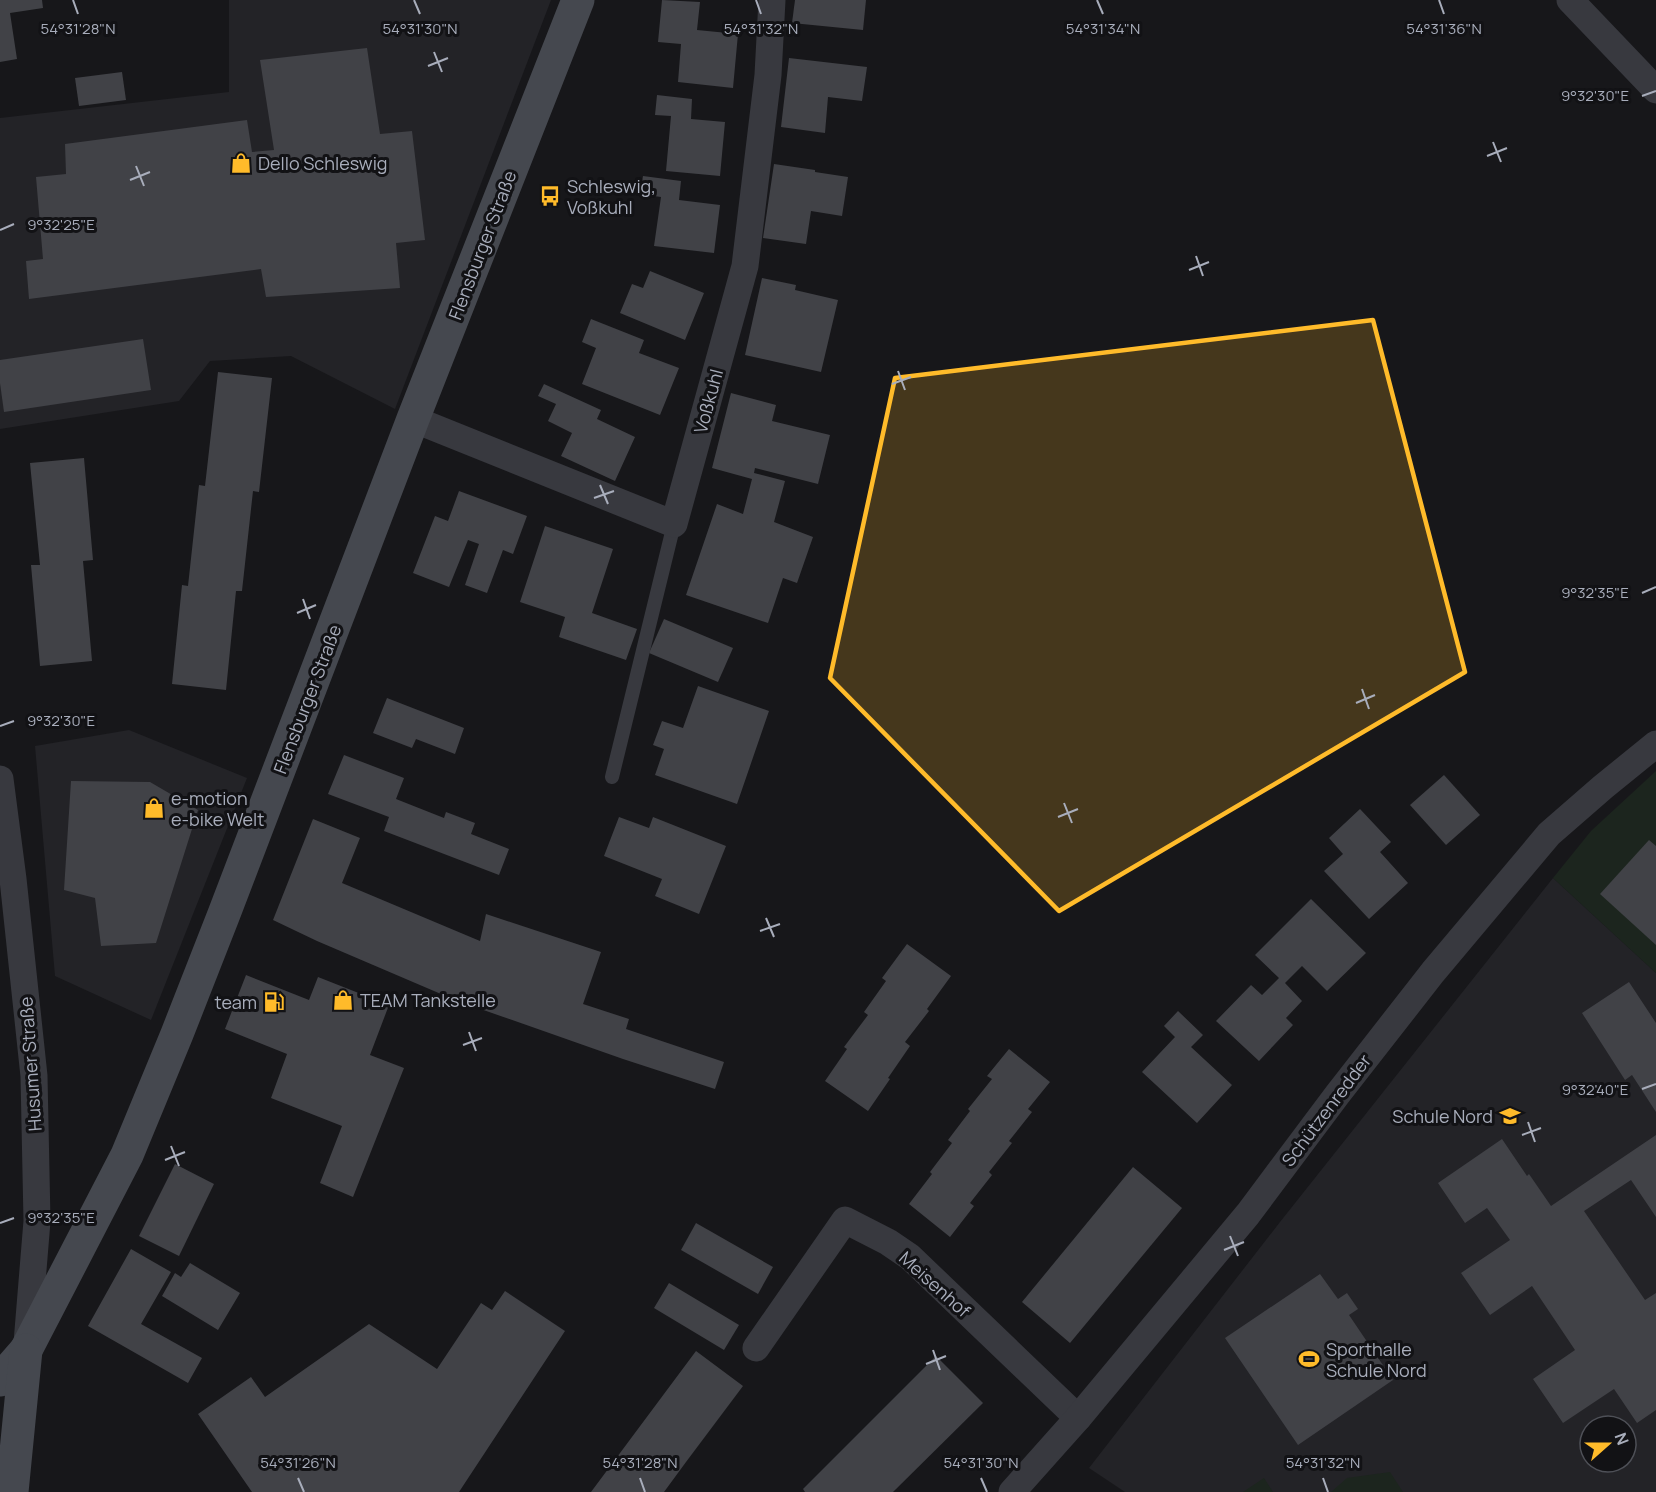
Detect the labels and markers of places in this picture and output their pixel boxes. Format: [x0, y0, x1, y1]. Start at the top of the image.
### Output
shop icon: Dello Schleswig [229, 151, 253, 175]
place label: Dello Schleswig [258, 151, 388, 175]
place label: Schleswig, Voßkuhl [567, 174, 656, 219]
bus stop icon: Schleswig, Voßkuhl [538, 184, 562, 208]
place label: e-motion e-bike Welt [171, 786, 265, 831]
shop icon: e-motion e-bike Welt [142, 796, 166, 820]
shop icon: TEAM Tankstelle [331, 988, 355, 1012]
place label: TEAM Tankstelle [360, 988, 496, 1012]
place label: team [215, 990, 257, 1014]
fuel station icon: team [262, 990, 286, 1014]
place label: Schule Nord [1392, 1104, 1493, 1128]
school or university icon: Schule Nord [1498, 1104, 1522, 1128]
place label: Sporthalle Schule Nord [1326, 1337, 1427, 1382]
sports icon: Sporthalle Schule Nord [1297, 1347, 1321, 1371]

